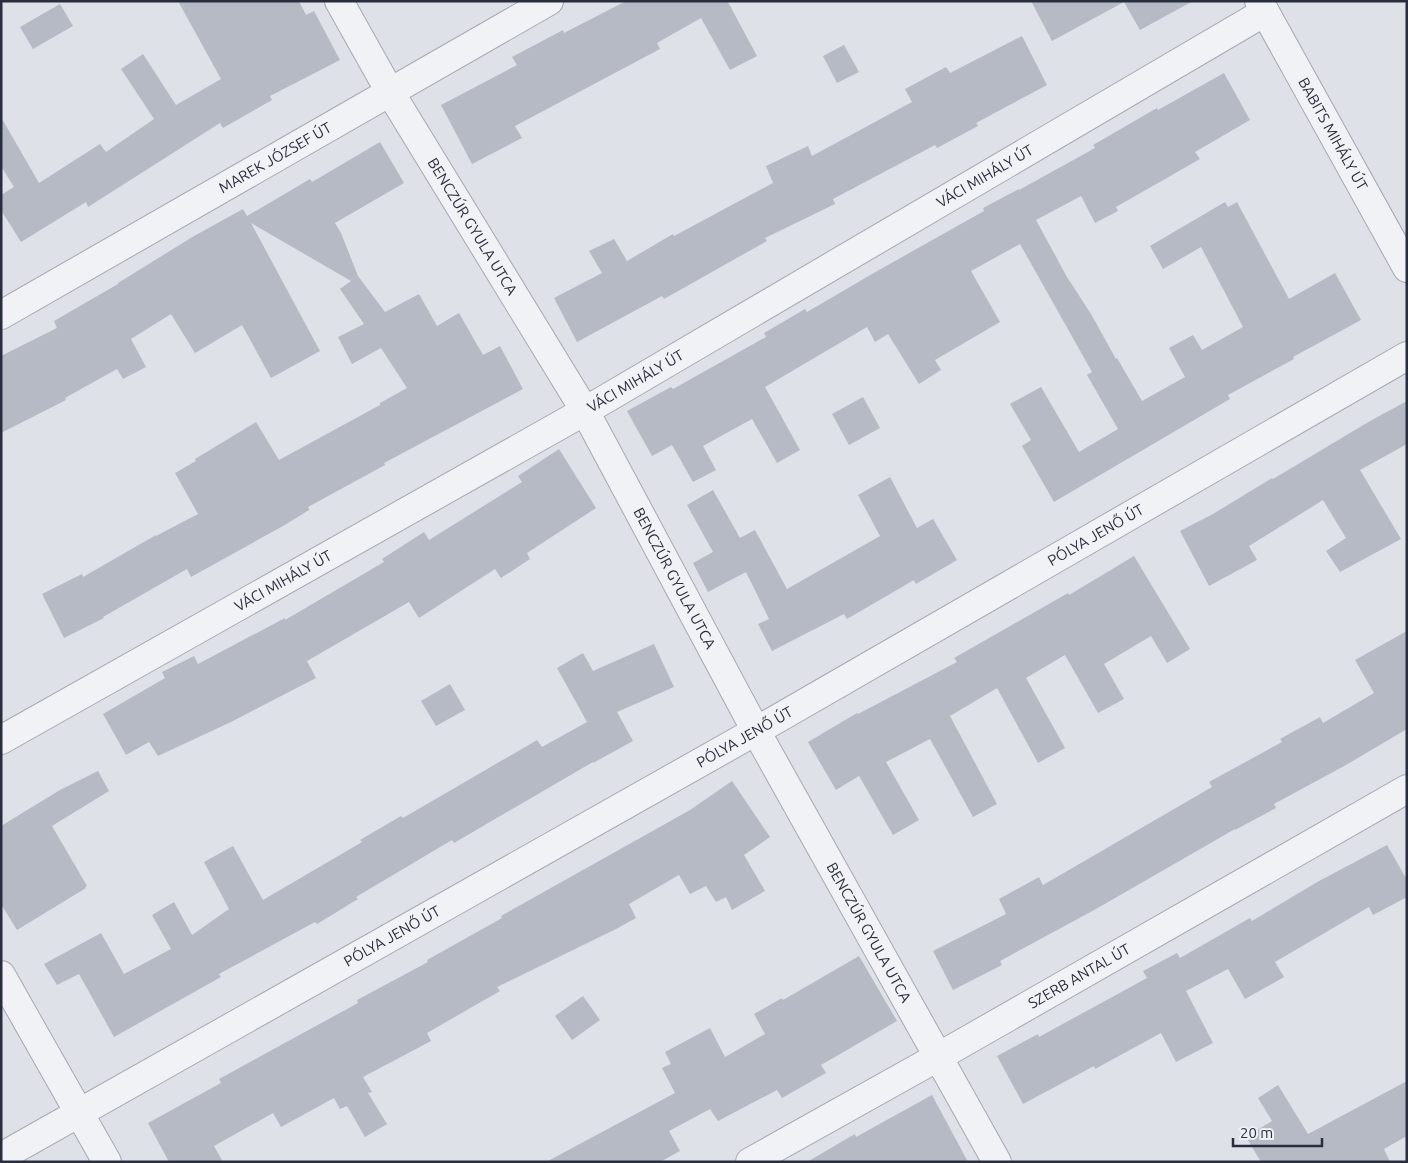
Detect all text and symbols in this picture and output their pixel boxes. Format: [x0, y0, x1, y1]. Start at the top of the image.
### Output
street label: BABITS MIHÁLY ÚT [1295, 74, 1371, 194]
street label: MAREK JÓZSEF ÚT [216, 118, 335, 196]
street label: VÁCI MIHÁLY ÚT [933, 141, 1036, 211]
street label: BENCZÚR GYULA UTCA [424, 155, 521, 298]
street label: VÁCI MIHÁLY ÚT [584, 346, 687, 416]
street label: PÓLYA JENŐ ÚT [1045, 500, 1147, 569]
street label: BENCZÚR GYULA UTCA [630, 505, 720, 652]
street label: VÁCI MIHÁLY ÚT [231, 546, 335, 615]
street label: PÓLYA JENŐ ÚT [693, 702, 796, 771]
street label: BENCZÚR GYULA UTCA [823, 860, 915, 1005]
street label: PÓLYA JENŐ ÚT [341, 902, 443, 970]
street label: SZERB ANTAL ÚT [1025, 940, 1134, 1012]
scale bar [1233, 1116, 1322, 1148]
text: 20 m [1240, 1124, 1273, 1141]

